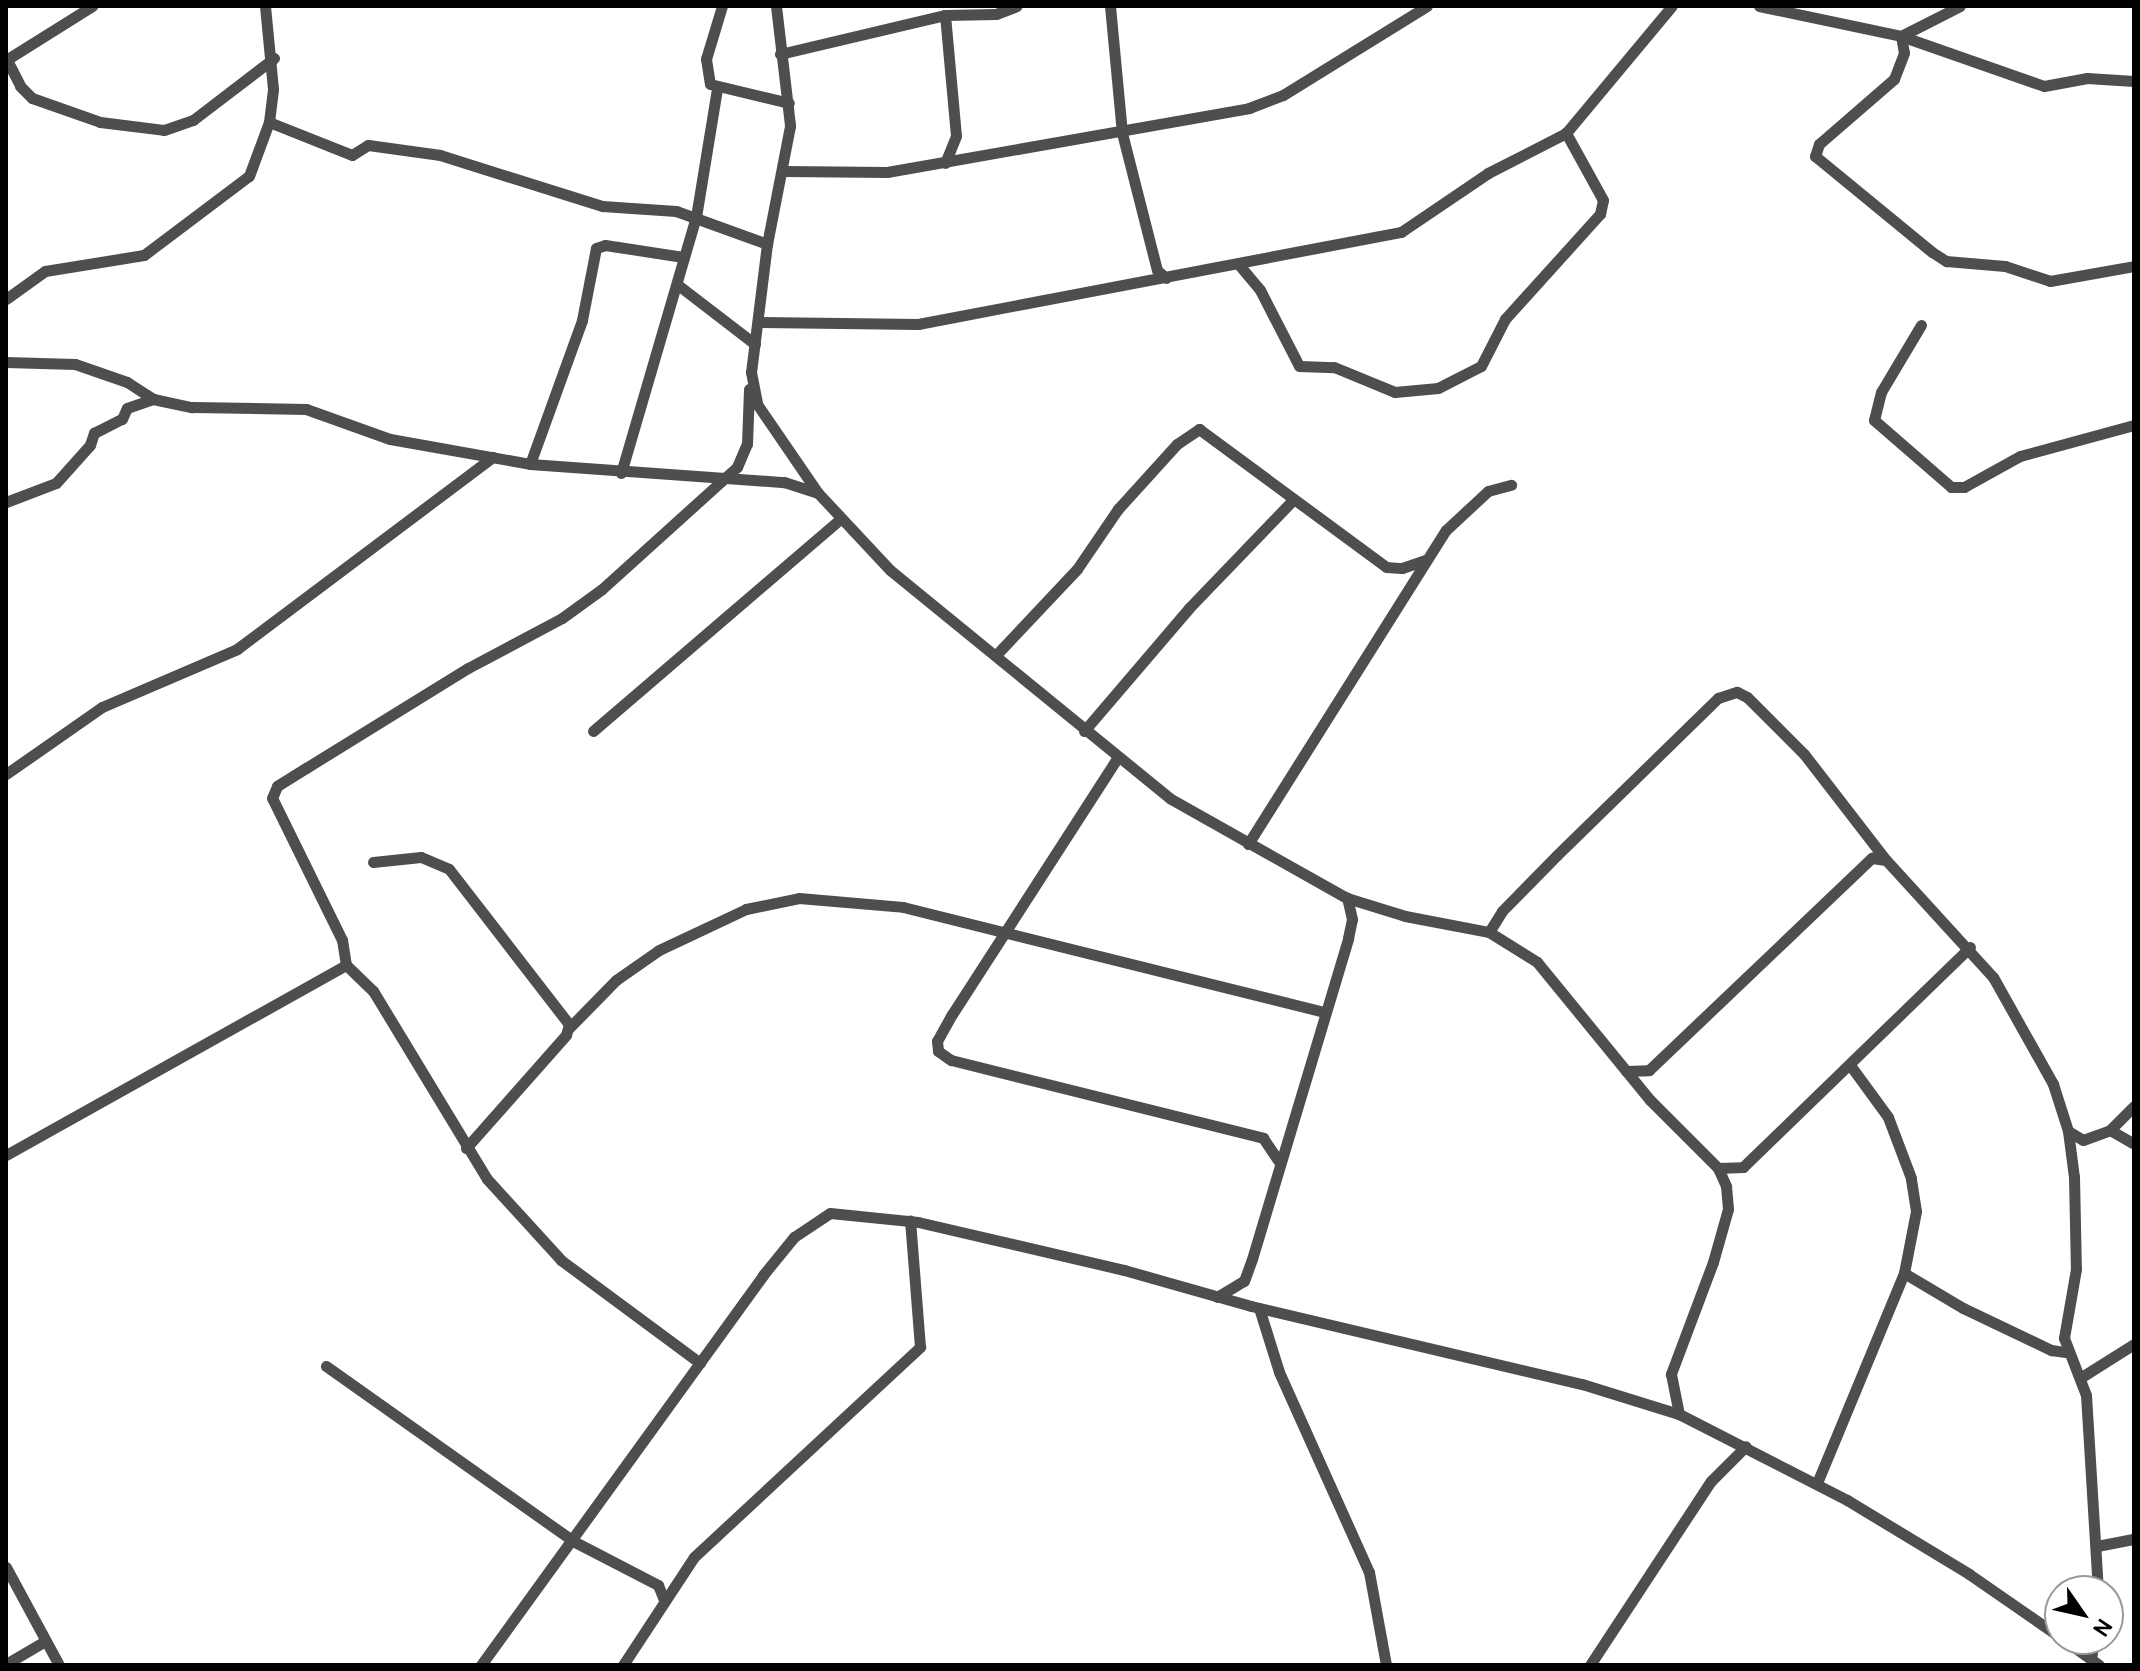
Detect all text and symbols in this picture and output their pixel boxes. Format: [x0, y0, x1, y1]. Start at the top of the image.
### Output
north arrow [2044, 1575, 2124, 1655]
text: N [2087, 1614, 2118, 1642]

